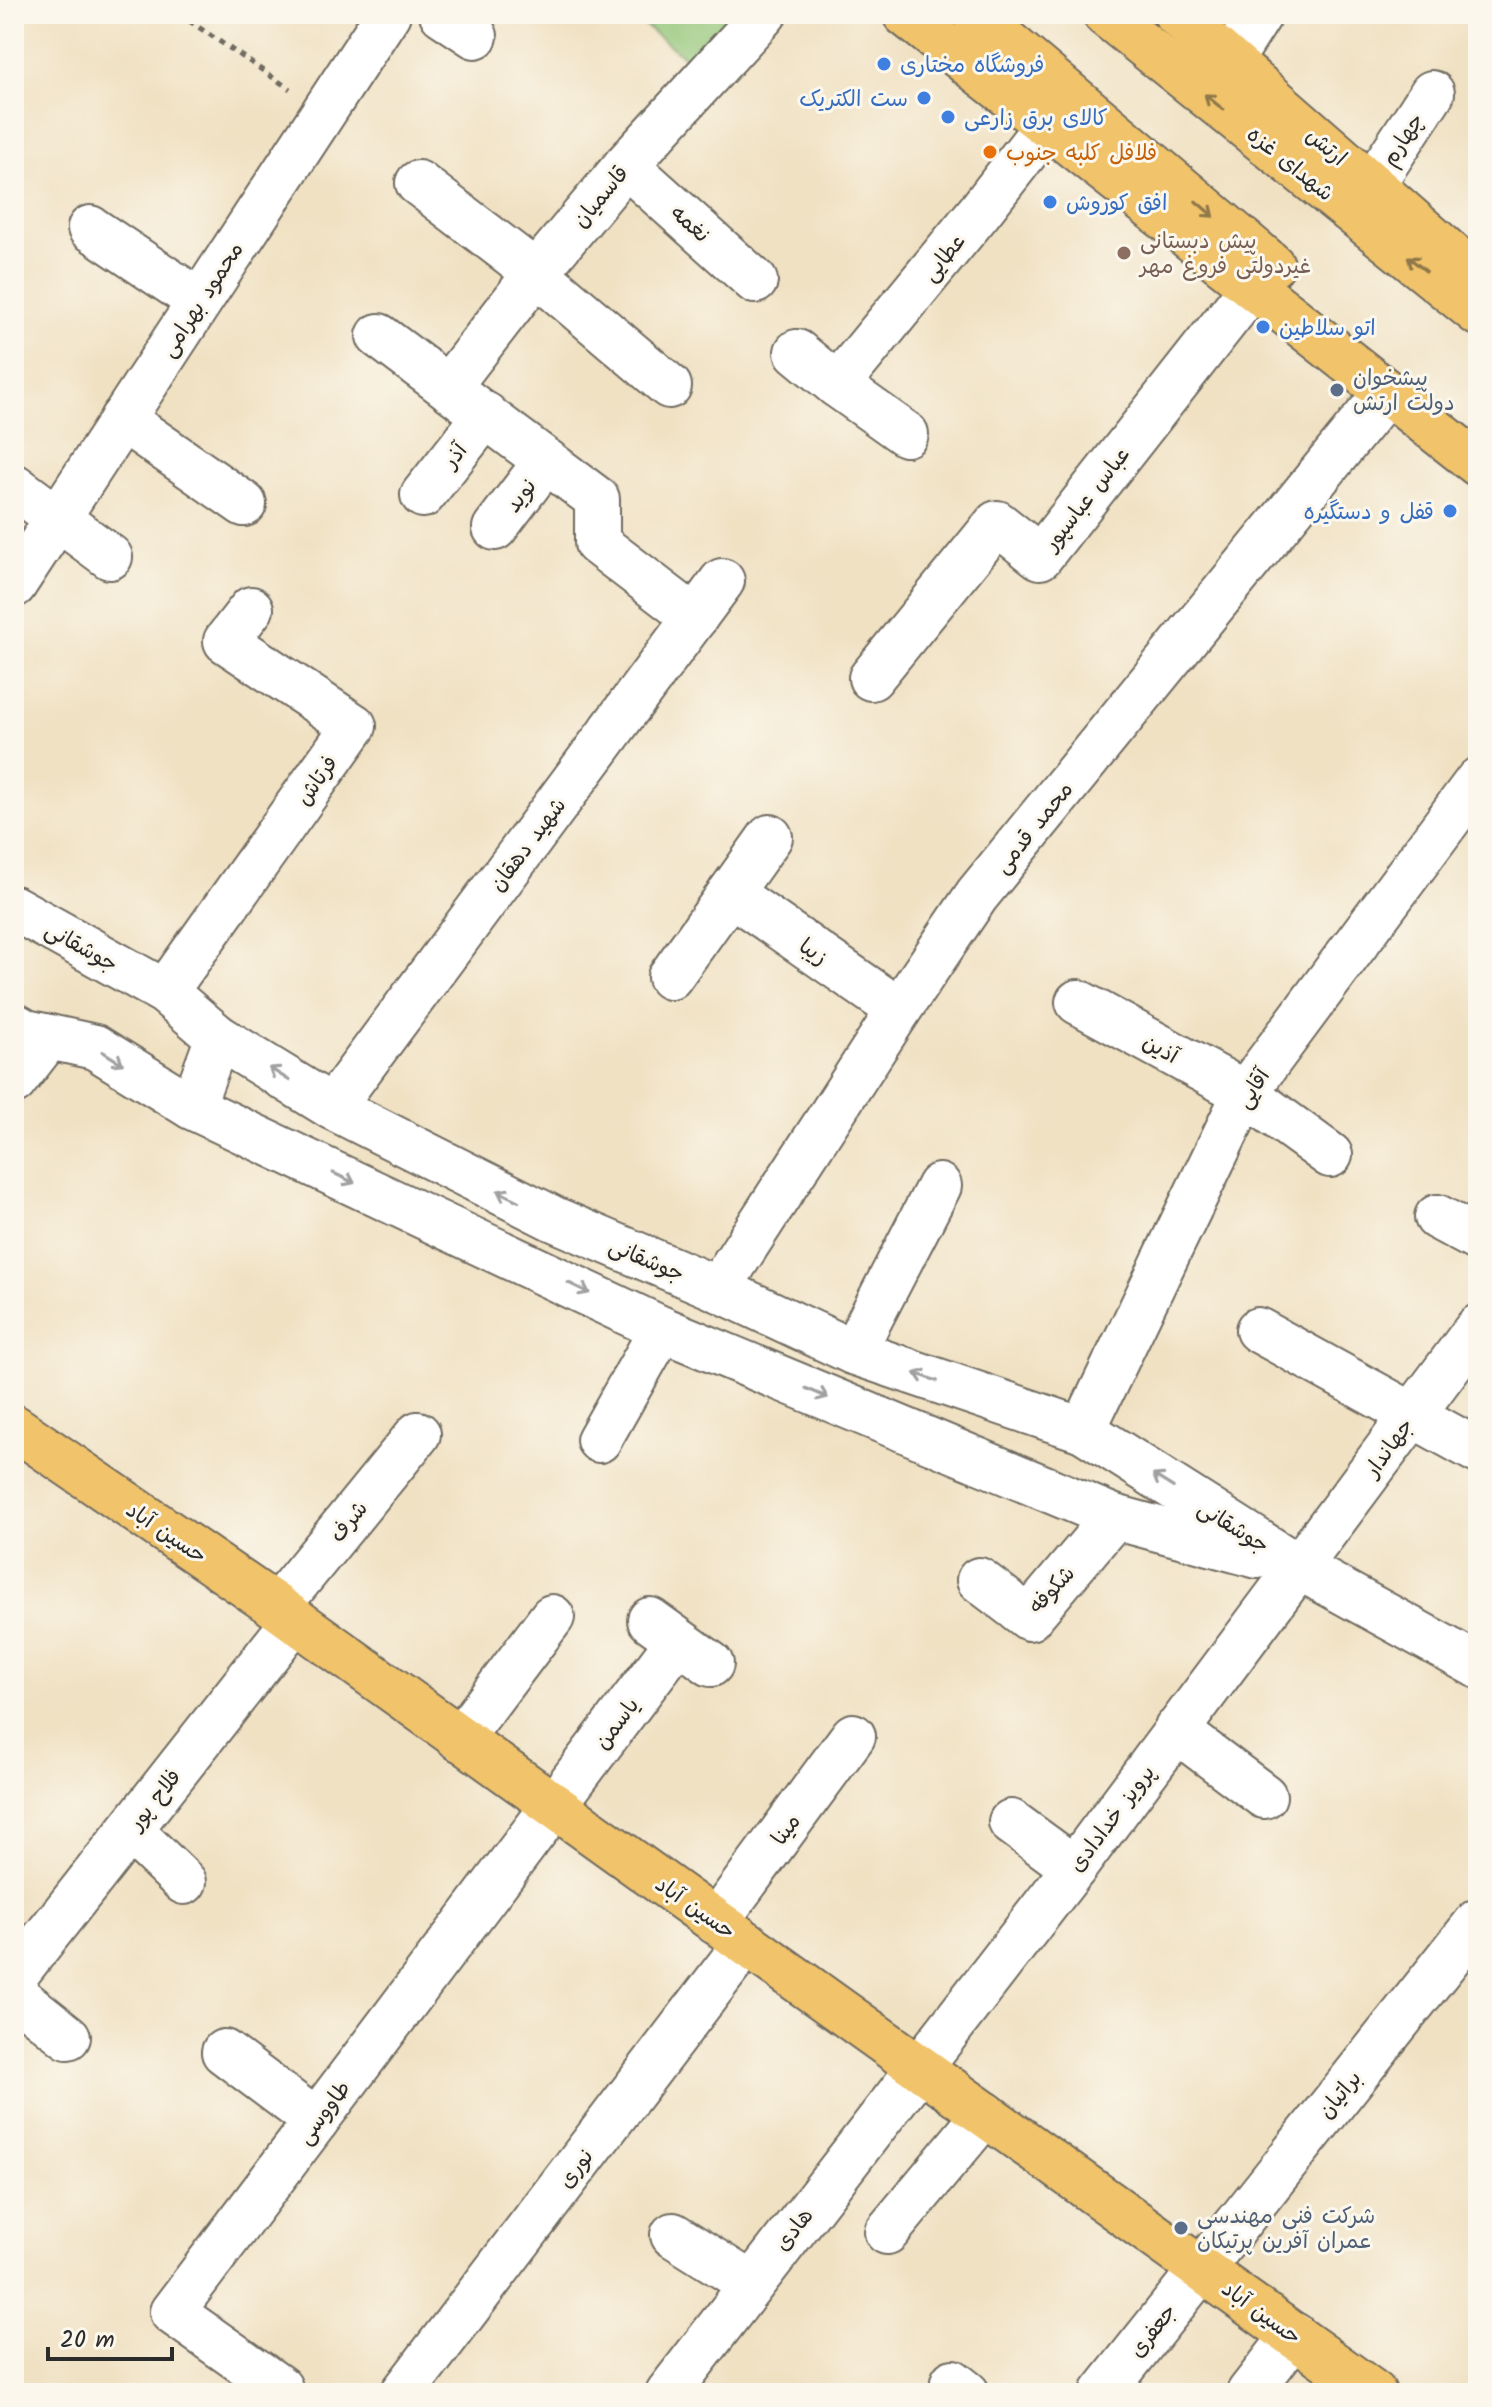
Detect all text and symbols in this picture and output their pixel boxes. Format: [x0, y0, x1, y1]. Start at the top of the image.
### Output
place label: فروشگاه مختاری [900, 49, 1044, 84]
marker: فروشگاه مختاری [875, 55, 893, 73]
place label: ست الکتریک [799, 83, 908, 118]
marker: ست الکتریک [915, 89, 933, 107]
one-way arrow [1204, 93, 1225, 110]
place label: کالای برق زارعی [964, 102, 1108, 137]
street label: چهارم [1374, 106, 1435, 174]
marker: کالای برق زارعی [939, 108, 957, 126]
street label: شهدای غزه [1238, 119, 1341, 211]
street label: ارتش [1297, 120, 1354, 176]
place label: فلافل کلبه جنوب [1006, 137, 1157, 172]
marker: فلافل کلبه جنوب [981, 143, 999, 161]
street label: قاسمیان [565, 159, 639, 237]
place label: افق کوروش [1066, 187, 1167, 222]
marker: افق کوروش [1041, 193, 1059, 211]
street label: نغمه [662, 197, 717, 252]
one-way arrow [1195, 200, 1215, 218]
place label: پیش دبستانی غیردولتی فروغ مهر [1138, 225, 1311, 285]
street label: عطایی [914, 227, 975, 291]
street label: محمود بهرامی [152, 235, 254, 365]
marker: پیش دبستانی غیردولتی فروغ مهر [1115, 244, 1133, 262]
one-way arrow [1407, 255, 1428, 273]
place label: اتو سلاطین [1279, 312, 1376, 347]
marker: اتو سلاطین [1254, 318, 1272, 336]
place label: پیشخوان دولت ارتش [1353, 362, 1455, 422]
marker: پیشخوان دولت ارتش [1328, 381, 1346, 399]
street label: آذر [433, 435, 478, 479]
street label: عباس عباسپور [1035, 440, 1140, 561]
street label: نوید [497, 472, 547, 521]
place label: قفل و دستگیره [1304, 496, 1434, 531]
marker: قفل و دستگیره [1441, 502, 1459, 520]
street label: فرتاش [288, 749, 348, 814]
street label: محمد قدمی [987, 775, 1083, 882]
street label: شهید دهقان [482, 791, 576, 900]
street label: جوشقانی [38, 914, 124, 983]
street label: زیبا [791, 930, 834, 976]
street label: آذین [1135, 1026, 1186, 1075]
one-way arrow [101, 1051, 124, 1067]
street label: آقایی [1228, 1061, 1281, 1117]
one-way arrow [268, 1066, 291, 1082]
one-way arrow [331, 1171, 355, 1186]
one-way arrow [497, 1188, 521, 1203]
street label: جوشقانی [603, 1230, 689, 1293]
one-way arrow [567, 1281, 591, 1296]
one-way arrow [914, 1369, 939, 1384]
one-way arrow [804, 1387, 829, 1402]
street label: جهاندار [1355, 1411, 1424, 1487]
one-way arrow [1152, 1472, 1175, 1488]
street label: جوشقانی [1190, 1492, 1276, 1564]
street label: حسین آباد [118, 1494, 213, 1574]
street label: شرف [322, 1494, 378, 1551]
street label: شکوفه [1021, 1558, 1085, 1623]
street label: یاسمن [587, 1691, 649, 1758]
street label: پرویز خدادادی [1061, 1758, 1165, 1881]
street label: فلاح پور [119, 1762, 191, 1840]
street label: مینا [763, 1807, 811, 1854]
street label: حسین آباد [647, 1868, 742, 1950]
street label: براتیان [1310, 2064, 1372, 2128]
street label: طاووسی [289, 2074, 361, 2153]
street label: نوری [550, 2142, 604, 2197]
place label: شرکت فنی مهندسی عمران آفرین پرتیکان [1197, 2200, 1375, 2260]
street label: هادی [767, 2201, 823, 2260]
marker: شرکت فنی مهندسی عمران آفرین پرتیکان [1172, 2219, 1190, 2237]
street label: حسین آباد [1213, 2273, 1308, 2355]
street label: جعفری [1121, 2297, 1187, 2366]
scale bar [48, 2311, 172, 2361]
text: 20 m [60, 2321, 115, 2360]

